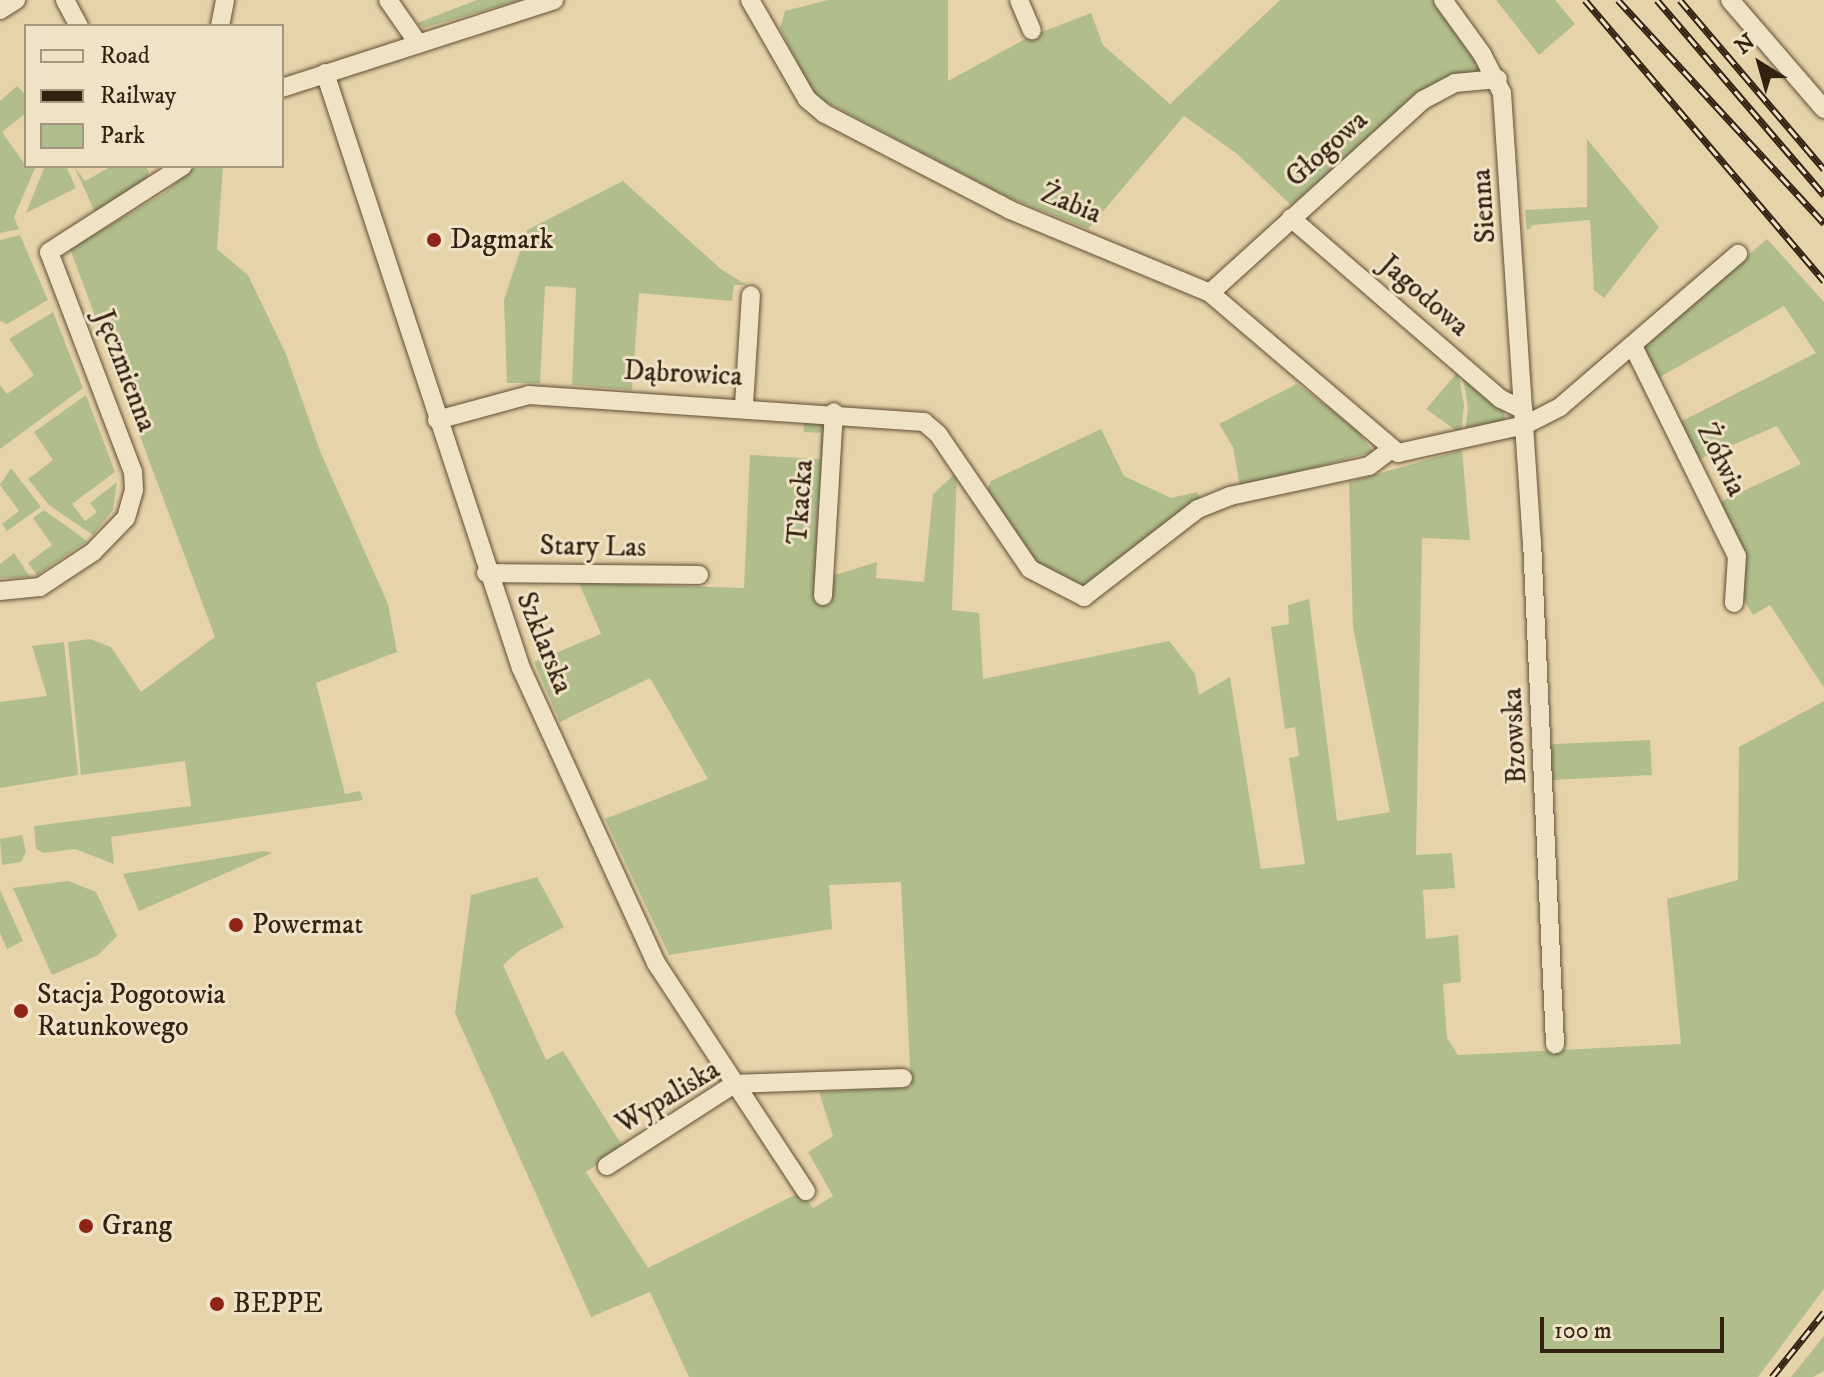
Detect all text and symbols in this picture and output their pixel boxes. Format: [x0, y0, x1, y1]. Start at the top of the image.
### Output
legend [24, 24, 284, 168]
north arrow [1720, 24, 1800, 104]
text: N [1730, 28, 1761, 61]
text: Road [100, 41, 150, 71]
text: Railway [100, 81, 176, 111]
street label: Głogowa [1279, 104, 1375, 194]
text: Park [100, 121, 145, 151]
street label: Sienna [1465, 168, 1503, 244]
street label: Żabia [1036, 177, 1106, 231]
place label: Dagmark [450, 223, 553, 257]
marker: Dagmark [425, 231, 443, 249]
street label: Jagodowa [1373, 248, 1475, 344]
street label: Jęczmienna [86, 305, 164, 437]
street label: Dąbrowica [623, 354, 743, 394]
street label: Żółwia [1689, 418, 1753, 502]
street label: Tkacka [781, 459, 821, 545]
street label: Stary Las [539, 529, 647, 565]
street label: Szklarska [508, 587, 580, 699]
street label: Bzowska [1496, 687, 1534, 785]
place label: Powermat [252, 908, 363, 942]
marker: Powermat [227, 916, 245, 934]
place label: Stacja Pogotowia Ratunkowego [37, 978, 225, 1044]
marker: Stacja Pogotowia Ratunkowego [12, 1002, 30, 1020]
street label: Wypaliska [610, 1053, 726, 1141]
place label: Grang [102, 1209, 172, 1243]
marker: Grang [77, 1217, 95, 1235]
place label: BEPPE [233, 1287, 323, 1321]
marker: BEPPE [208, 1295, 226, 1313]
scale bar [1544, 1301, 1728, 1351]
text: 100 m [1554, 1316, 1612, 1346]

